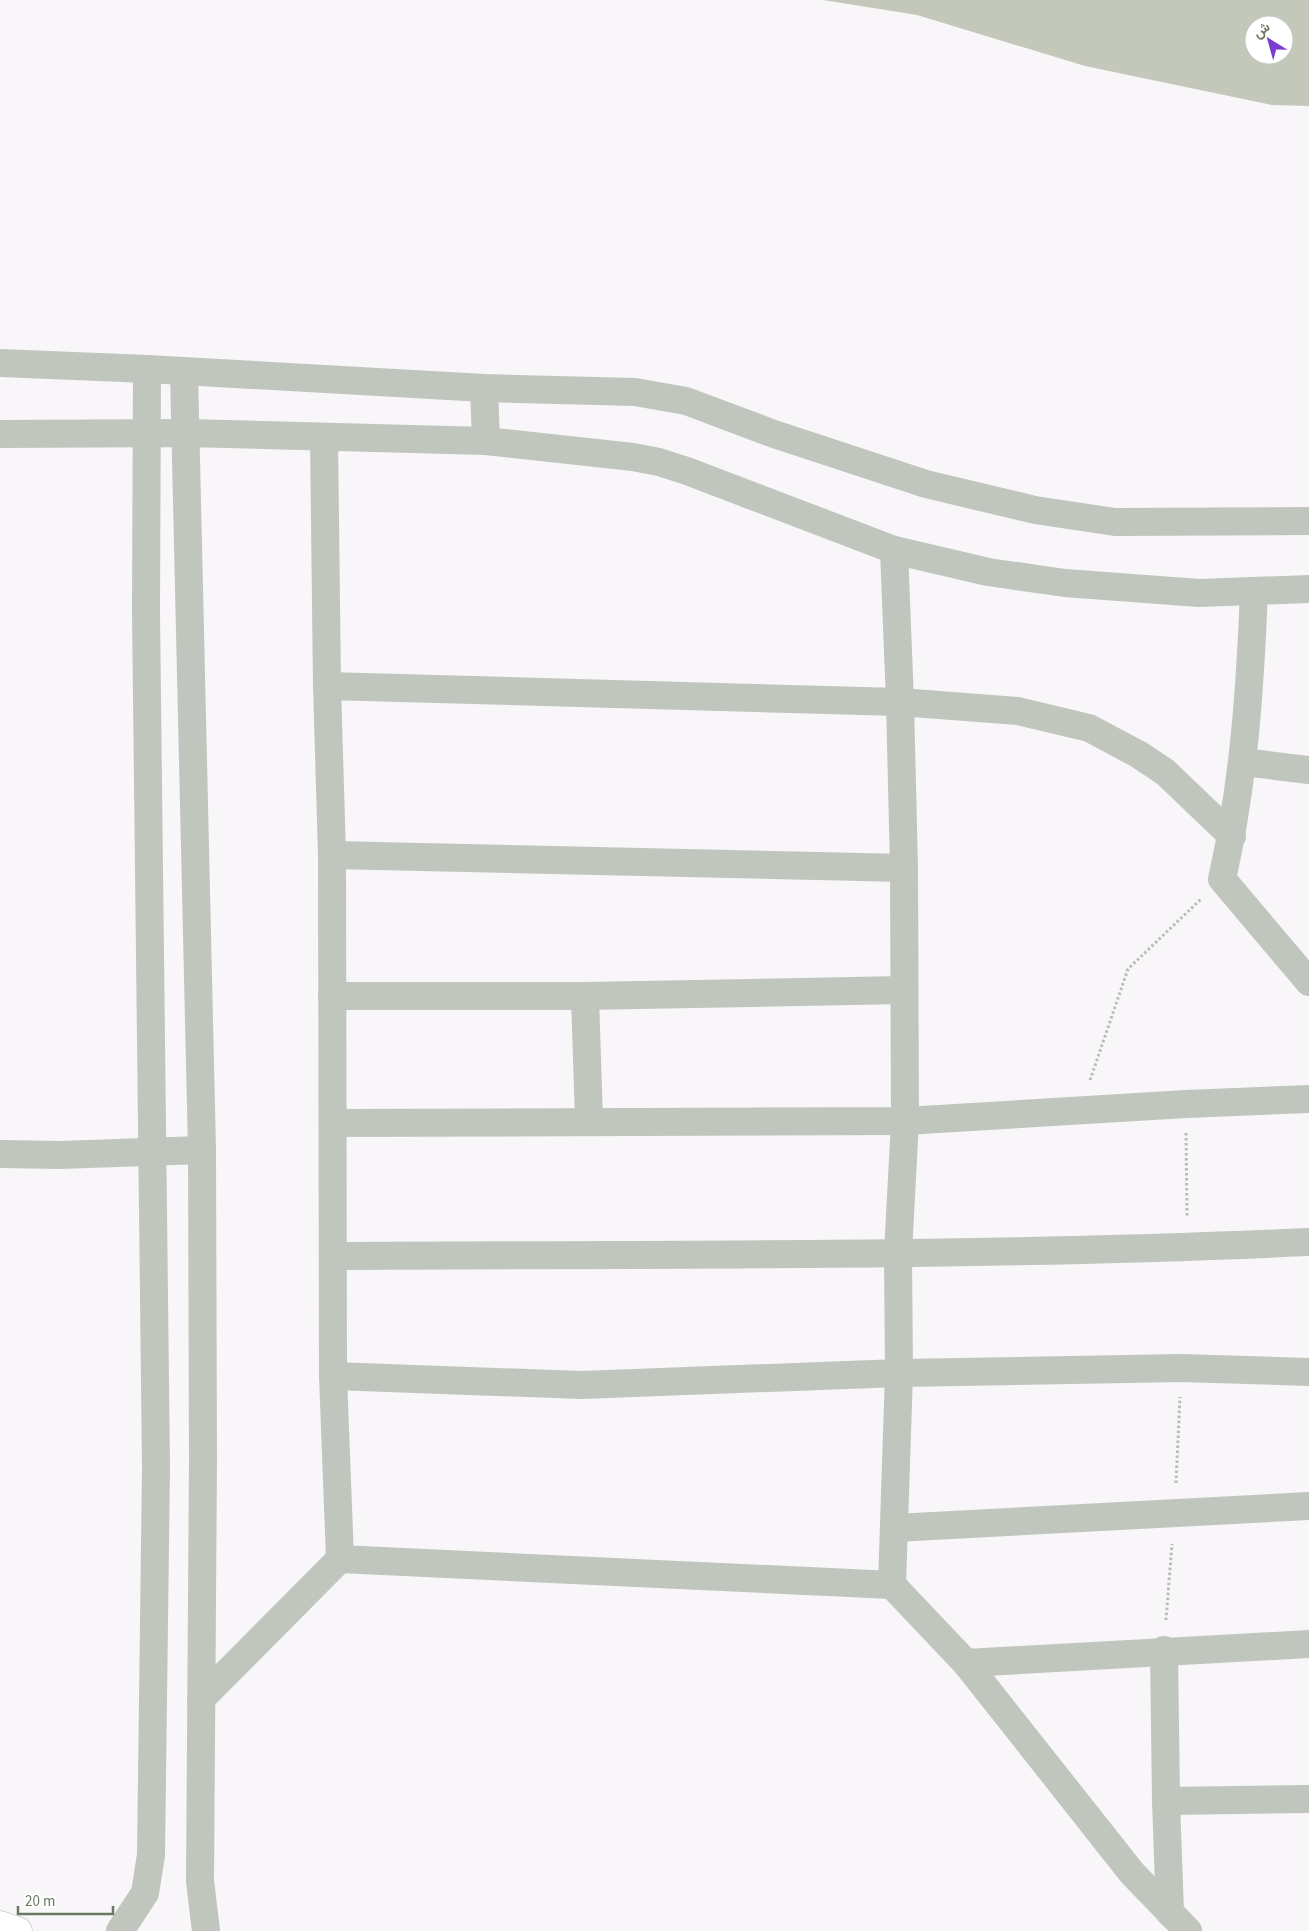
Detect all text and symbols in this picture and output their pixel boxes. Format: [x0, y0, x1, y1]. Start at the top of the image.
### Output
north arrow [1244, 15, 1294, 65]
text: ش [1249, 17, 1275, 43]
scale bar [18, 1884, 112, 1916]
text: 20 m [25, 1891, 55, 1912]

